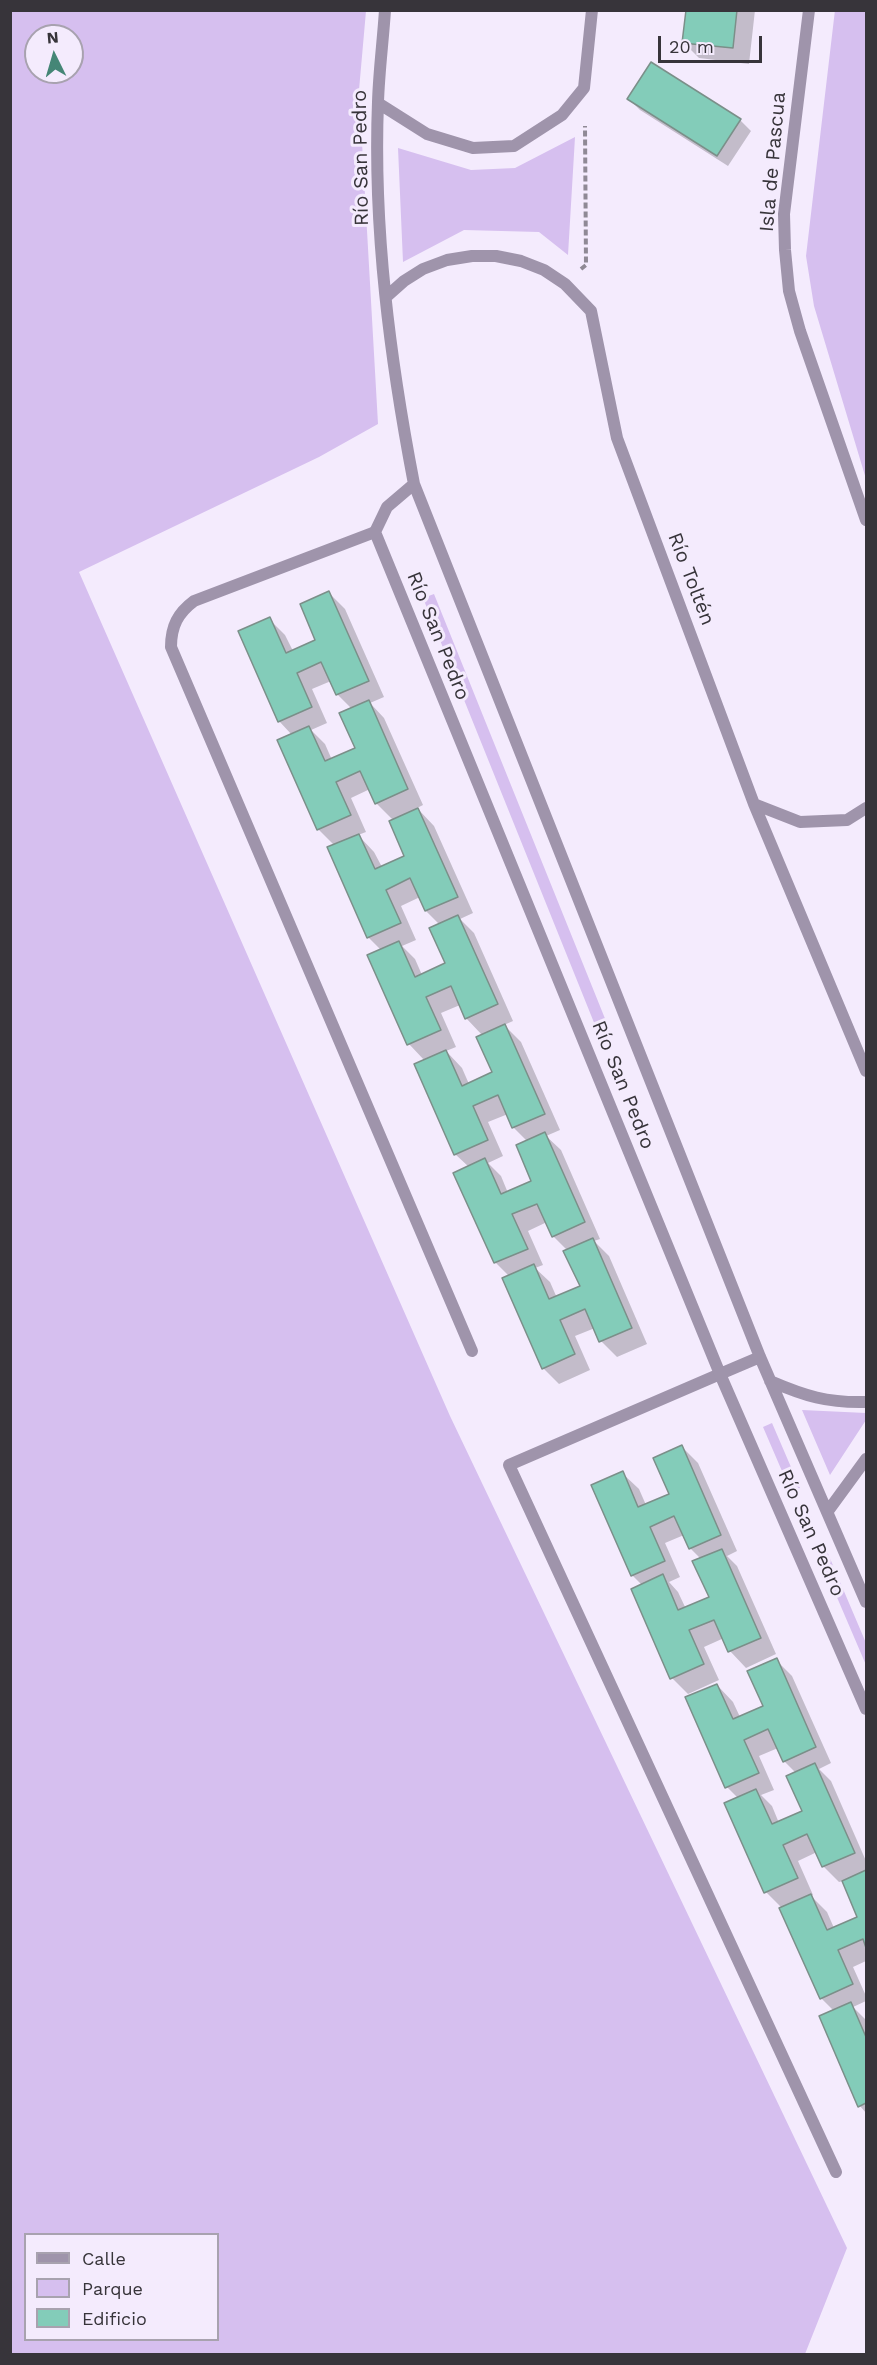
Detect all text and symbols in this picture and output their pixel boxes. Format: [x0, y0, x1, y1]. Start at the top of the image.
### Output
north arrow [24, 24, 84, 84]
scale bar [661, 24, 764, 62]
text: N [46, 28, 59, 48]
text: 20 m [669, 36, 714, 57]
street label: Río San Pedro [348, 90, 374, 226]
street label: Isla de Pascua [755, 91, 791, 233]
street label: Río Toltén [662, 529, 720, 629]
street label: Río San Pedro [401, 568, 475, 704]
street label: Río San Pedro [586, 1017, 660, 1153]
street label: Río San Pedro [772, 1466, 850, 1600]
legend [24, 2233, 219, 2341]
text: Calle [82, 2248, 126, 2269]
text: Parque [82, 2278, 143, 2299]
text: Edificio [82, 2308, 147, 2329]

